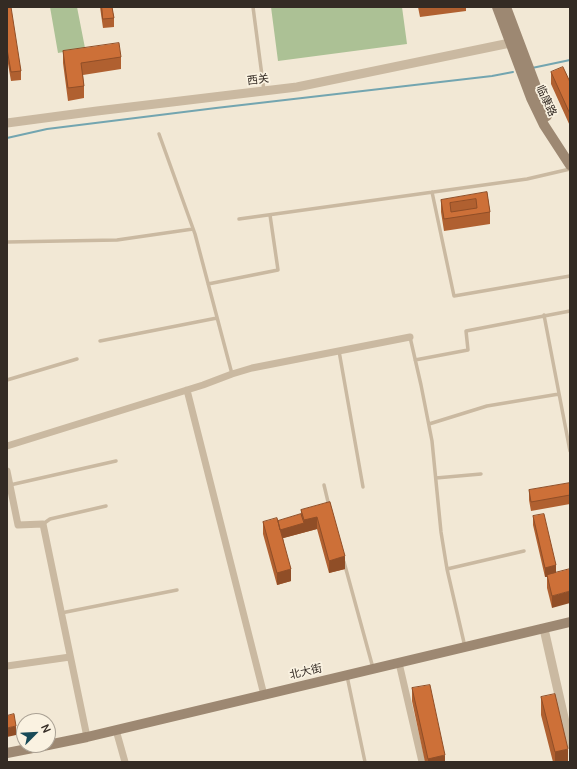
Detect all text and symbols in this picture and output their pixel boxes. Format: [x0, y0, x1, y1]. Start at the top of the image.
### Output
street label: 西关 [246, 72, 270, 88]
street label: 临康路 [533, 83, 559, 119]
street label: 北大街 [288, 662, 324, 682]
north arrow [16, 713, 56, 753]
text: N [38, 722, 55, 735]

